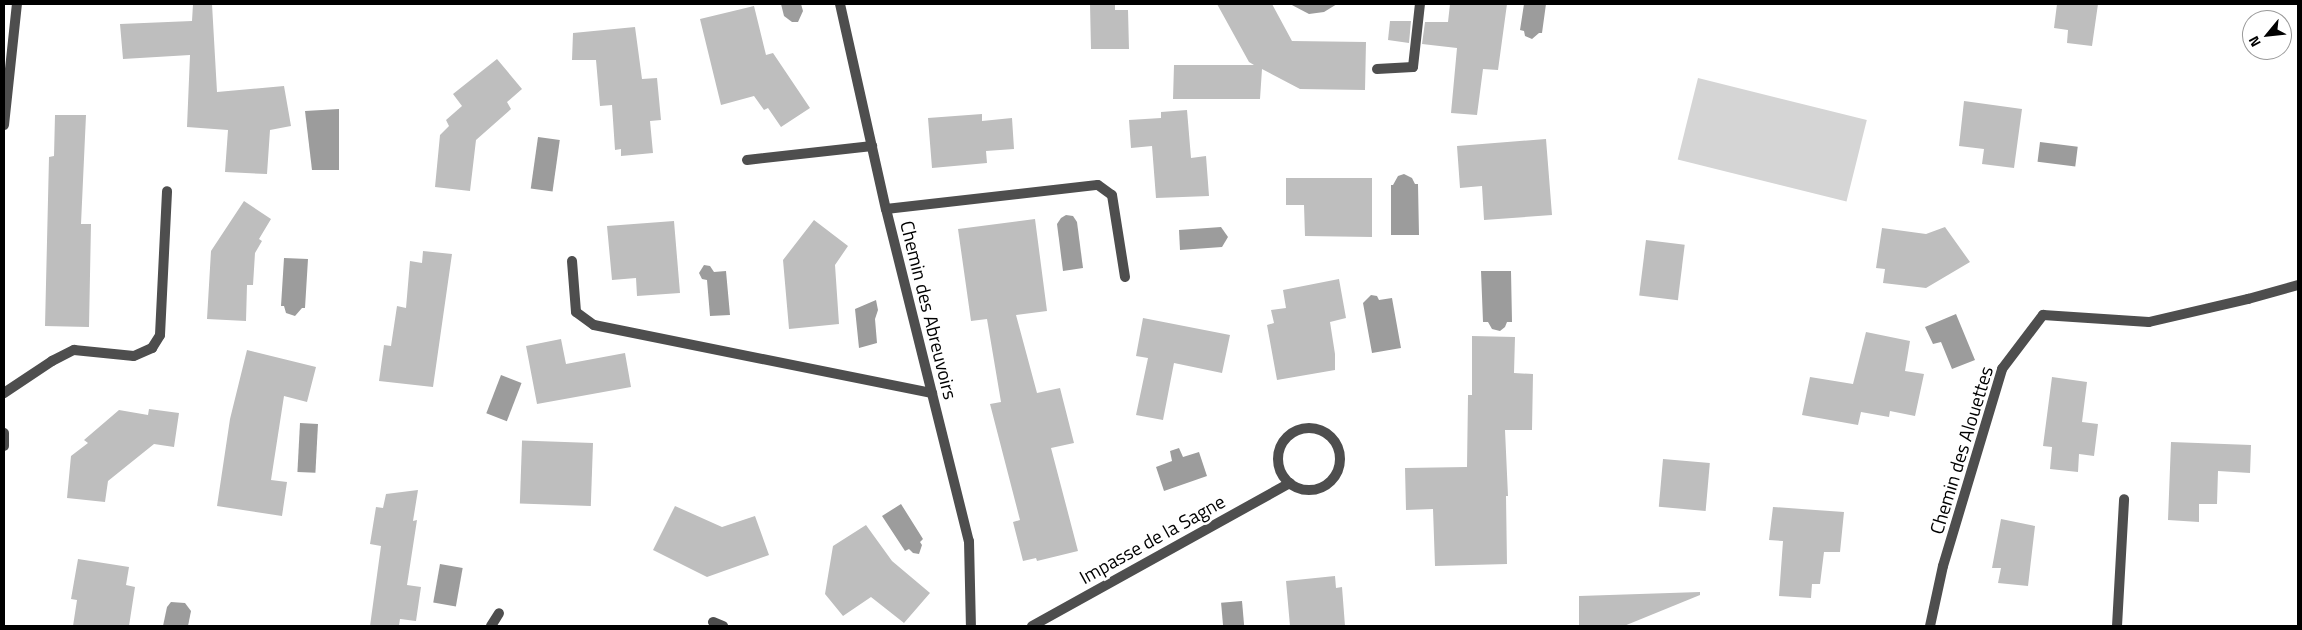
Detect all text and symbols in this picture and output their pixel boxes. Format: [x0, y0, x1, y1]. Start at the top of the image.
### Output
north arrow [2242, 10, 2292, 60]
text: N [2243, 33, 2266, 51]
street label: Chemin des Abreuvoirs [896, 218, 962, 402]
street label: Chemin des Alouettes [1925, 363, 1997, 537]
street label: Impasse de la Sagne [1075, 490, 1229, 588]

